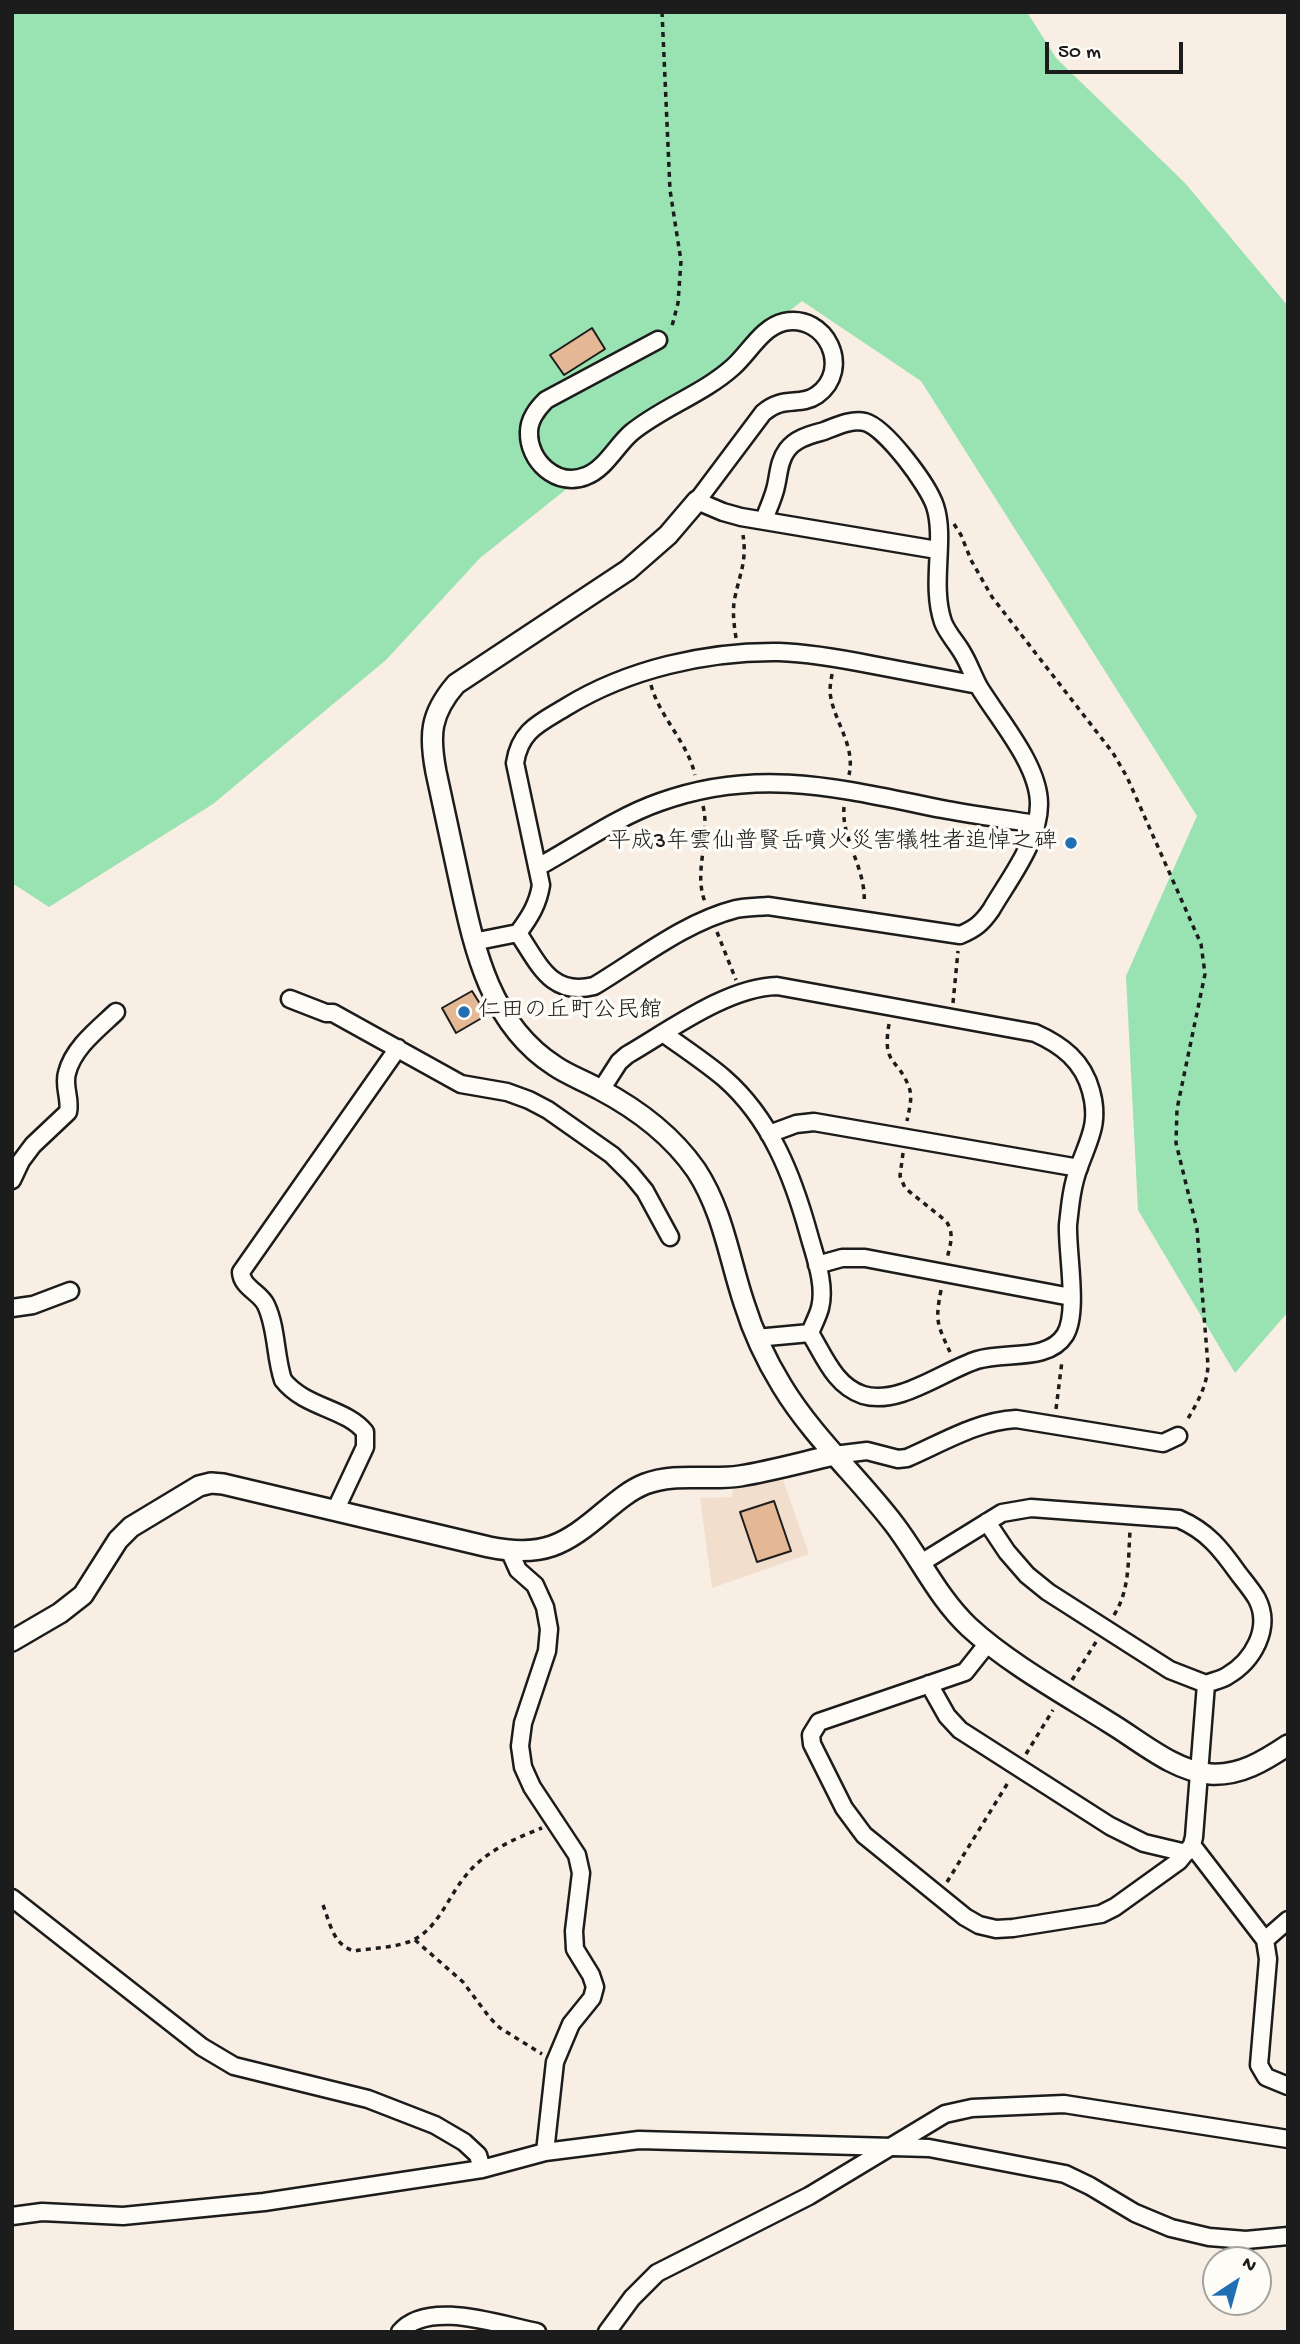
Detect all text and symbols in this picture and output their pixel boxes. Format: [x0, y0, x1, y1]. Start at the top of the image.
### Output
scale bar [1048, 28, 1186, 72]
text: 50 m [1058, 41, 1101, 66]
place label: 平成3年雲仙普賢岳噴火災害犠牲者追悼之碑 [608, 829, 1057, 857]
marker: 平成3年雲仙普賢岳噴火災害犠牲者追悼之碑 [1063, 835, 1079, 851]
place label: 仁田の丘町公民館 [478, 998, 662, 1026]
marker: 仁田の丘町公民館 [456, 1004, 472, 1020]
north arrow [1202, 2246, 1272, 2316]
text: N [1237, 2252, 1260, 2278]

